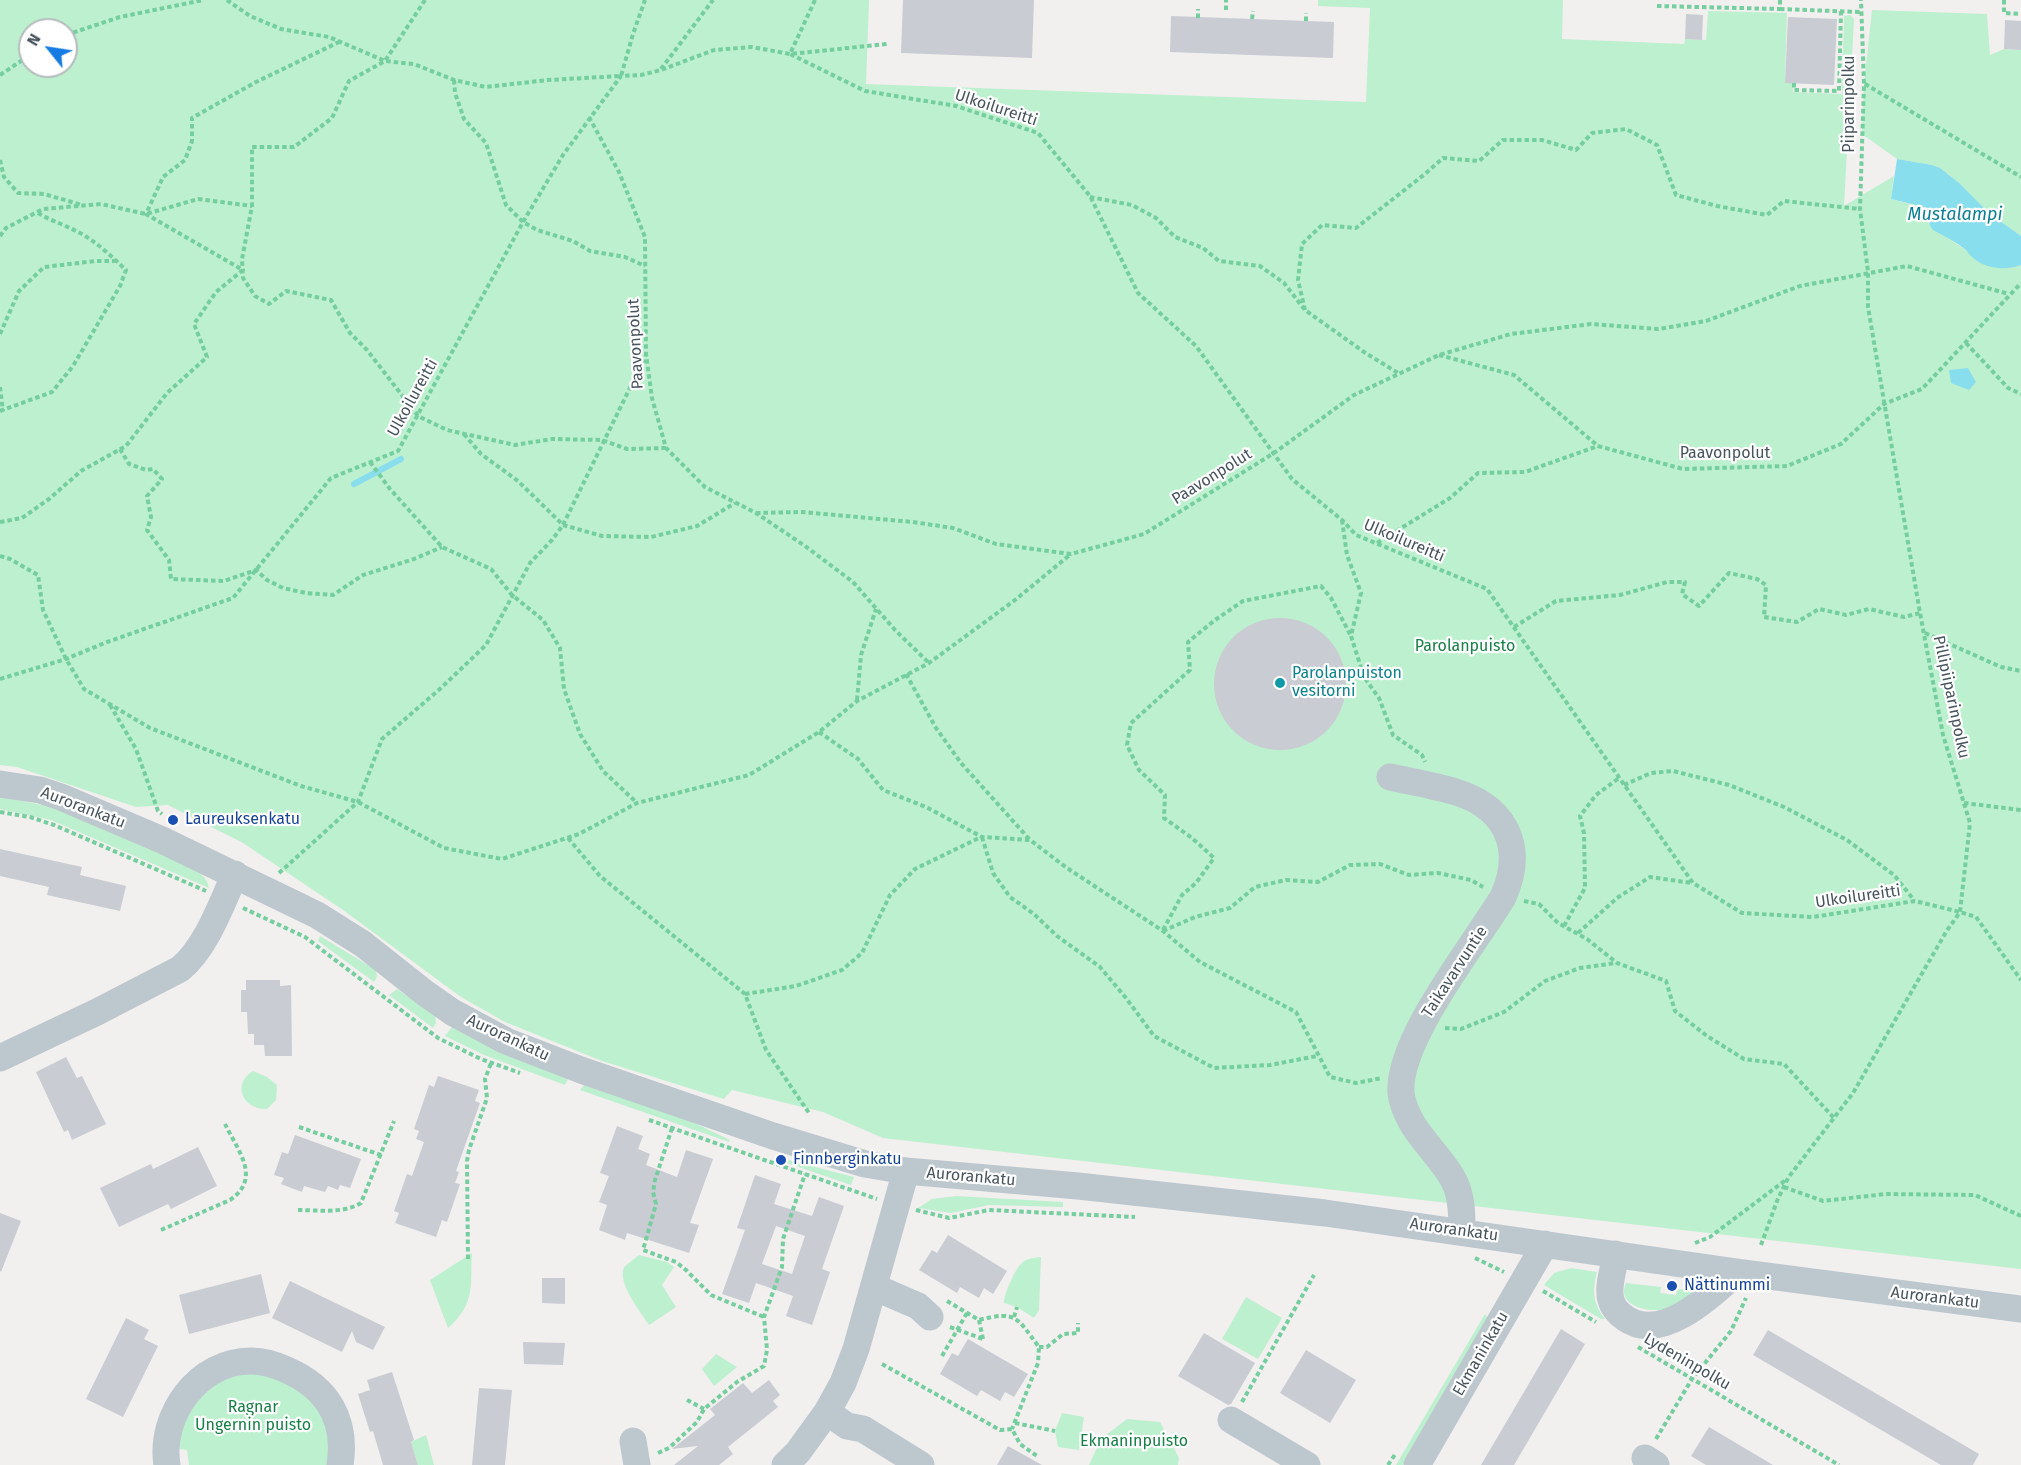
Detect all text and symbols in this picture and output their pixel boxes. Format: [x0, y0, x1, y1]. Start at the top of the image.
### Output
north arrow [18, 18, 78, 78]
text: N [23, 30, 45, 49]
street label: Piiparinpolku [1840, 55, 1860, 153]
street label: Ulkoilureitti [952, 86, 1040, 130]
water label: Mustalampi [1908, 204, 2002, 226]
street label: Paavonpolut [624, 298, 648, 390]
street label: Ulkoilureitti [384, 356, 442, 440]
street label: Paavonpolut [1680, 444, 1770, 464]
street label: Paavonpolut [1168, 445, 1256, 509]
street label: Ulkoilureitti [1361, 515, 1447, 567]
street label: Pillipiiparinpolku [1929, 634, 1973, 760]
park label: Parolanpuisto [1415, 637, 1515, 657]
place label: Parolanpuiston vesitorni [1292, 664, 1402, 702]
marker: Parolanpuiston vesitorni [1273, 676, 1287, 690]
street label: Aurorankatu [38, 783, 128, 833]
place label: Laureuksenkatu [185, 810, 300, 830]
marker: Laureuksenkatu [166, 813, 180, 827]
street label: Ulkoilureitti [1814, 881, 1902, 913]
street label: Taikavarvuntie [1418, 923, 1492, 1021]
street label: Aurorankatu [464, 1011, 552, 1065]
place label: Finnberginkatu [793, 1150, 902, 1170]
marker: Finnberginkatu [774, 1153, 788, 1167]
street label: Aurorankatu [926, 1164, 1016, 1190]
street label: Aurorankatu [1409, 1214, 1499, 1246]
place label: Nättinummi [1684, 1276, 1770, 1296]
marker: Nättinummi [1665, 1279, 1679, 1293]
street label: Aurorankatu [1890, 1283, 1980, 1313]
street label: Ekmaninkatu [1449, 1308, 1513, 1400]
street label: Lydeninpolku [1640, 1329, 1734, 1395]
park label: Ragnar Ungernin puisto [195, 1398, 311, 1436]
park label: Ekmaninpuisto [1080, 1432, 1188, 1452]

